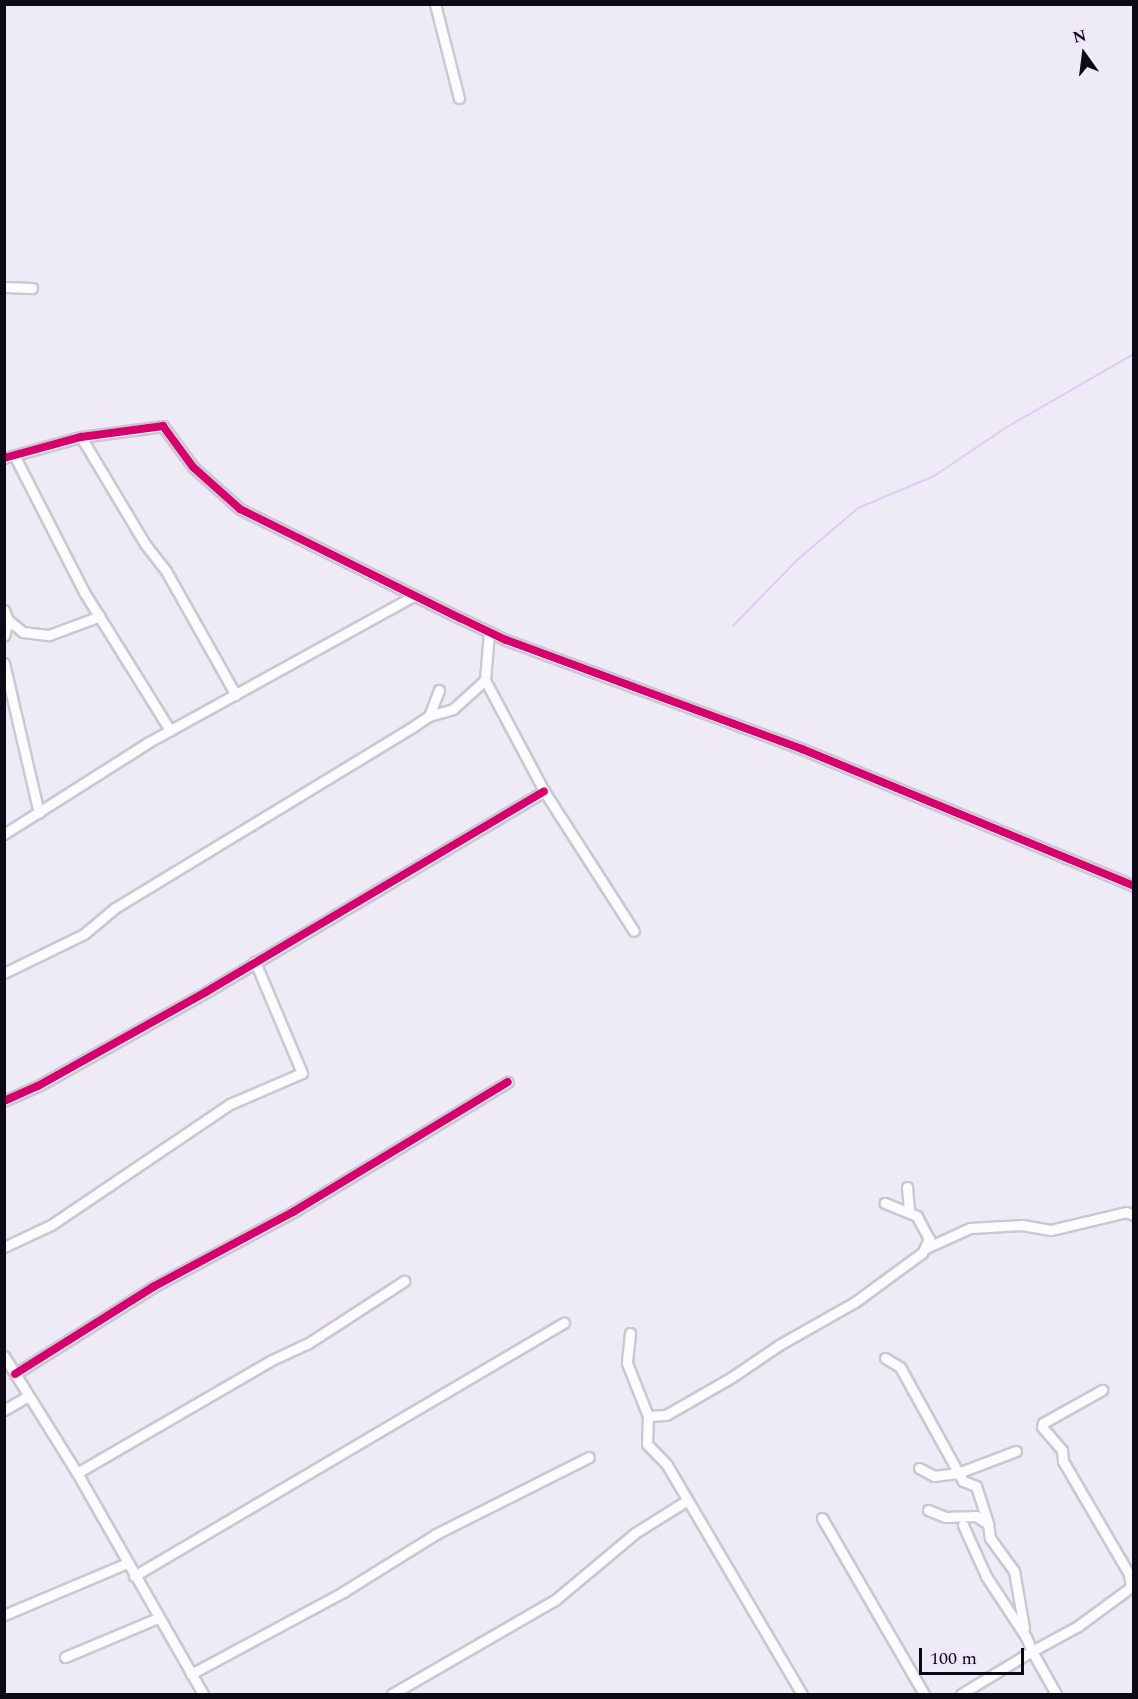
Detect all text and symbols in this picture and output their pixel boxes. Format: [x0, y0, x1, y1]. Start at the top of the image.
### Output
text: N [1070, 23, 1089, 50]
north arrow [1054, 24, 1114, 84]
scale bar [922, 1636, 1027, 1674]
text: 100 m [930, 1645, 977, 1672]

